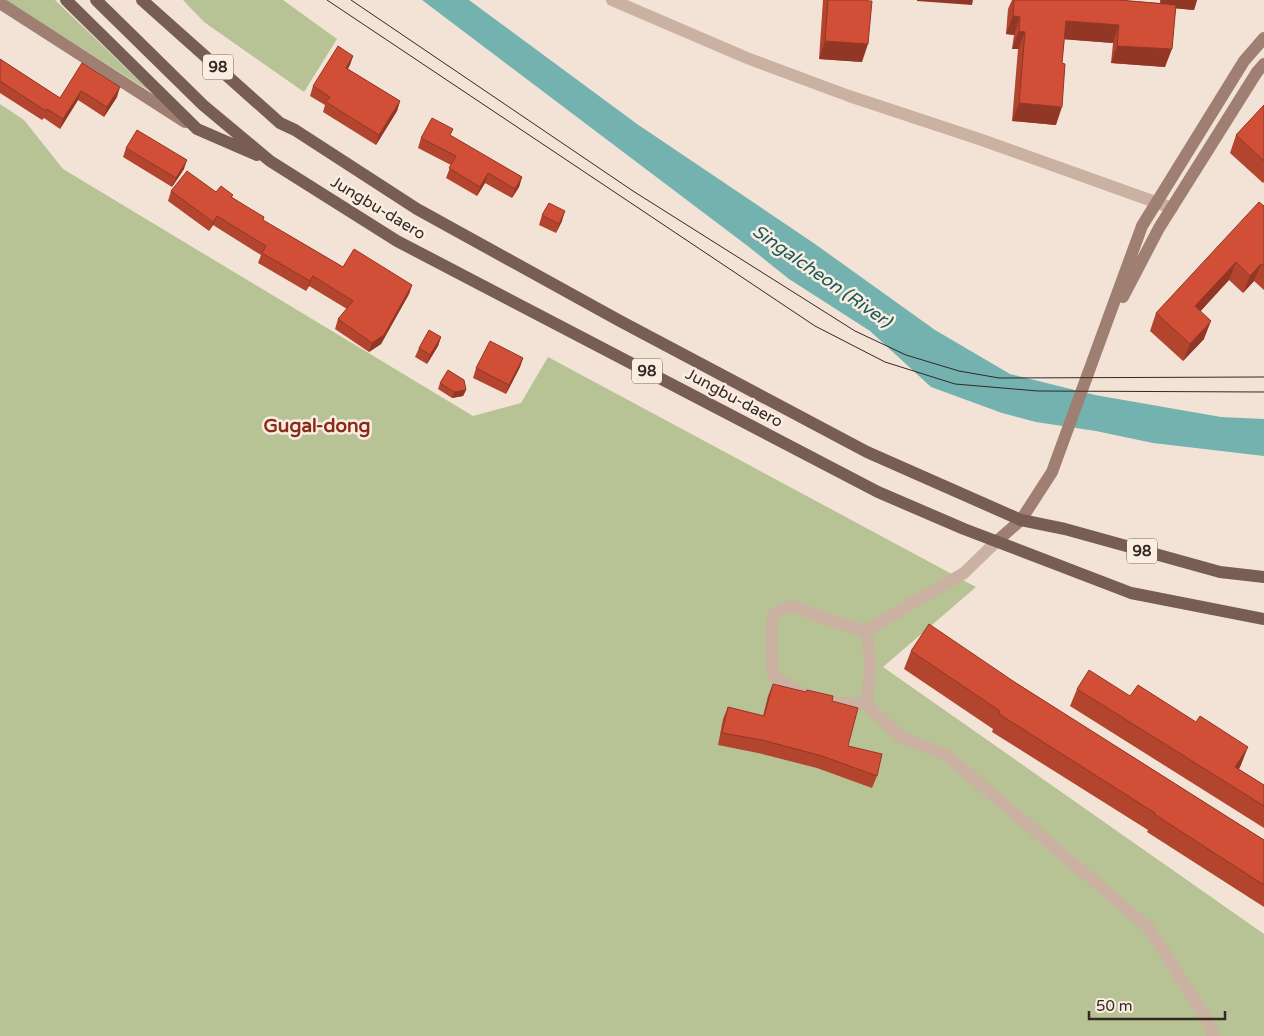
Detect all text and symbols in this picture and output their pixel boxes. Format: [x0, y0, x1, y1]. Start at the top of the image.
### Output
road number: 98 [203, 54, 233, 80]
street label: Jungbu-daero [327, 172, 429, 244]
water label: Singalcheon (River) [748, 220, 897, 333]
road number: 98 [632, 358, 662, 384]
street label: Jungbu-daero [682, 364, 786, 432]
district label: Gugal-dong [263, 415, 371, 438]
road number: 98 [1127, 538, 1157, 564]
scale bar [1089, 988, 1225, 1020]
text: 50 m [1096, 997, 1133, 1015]

